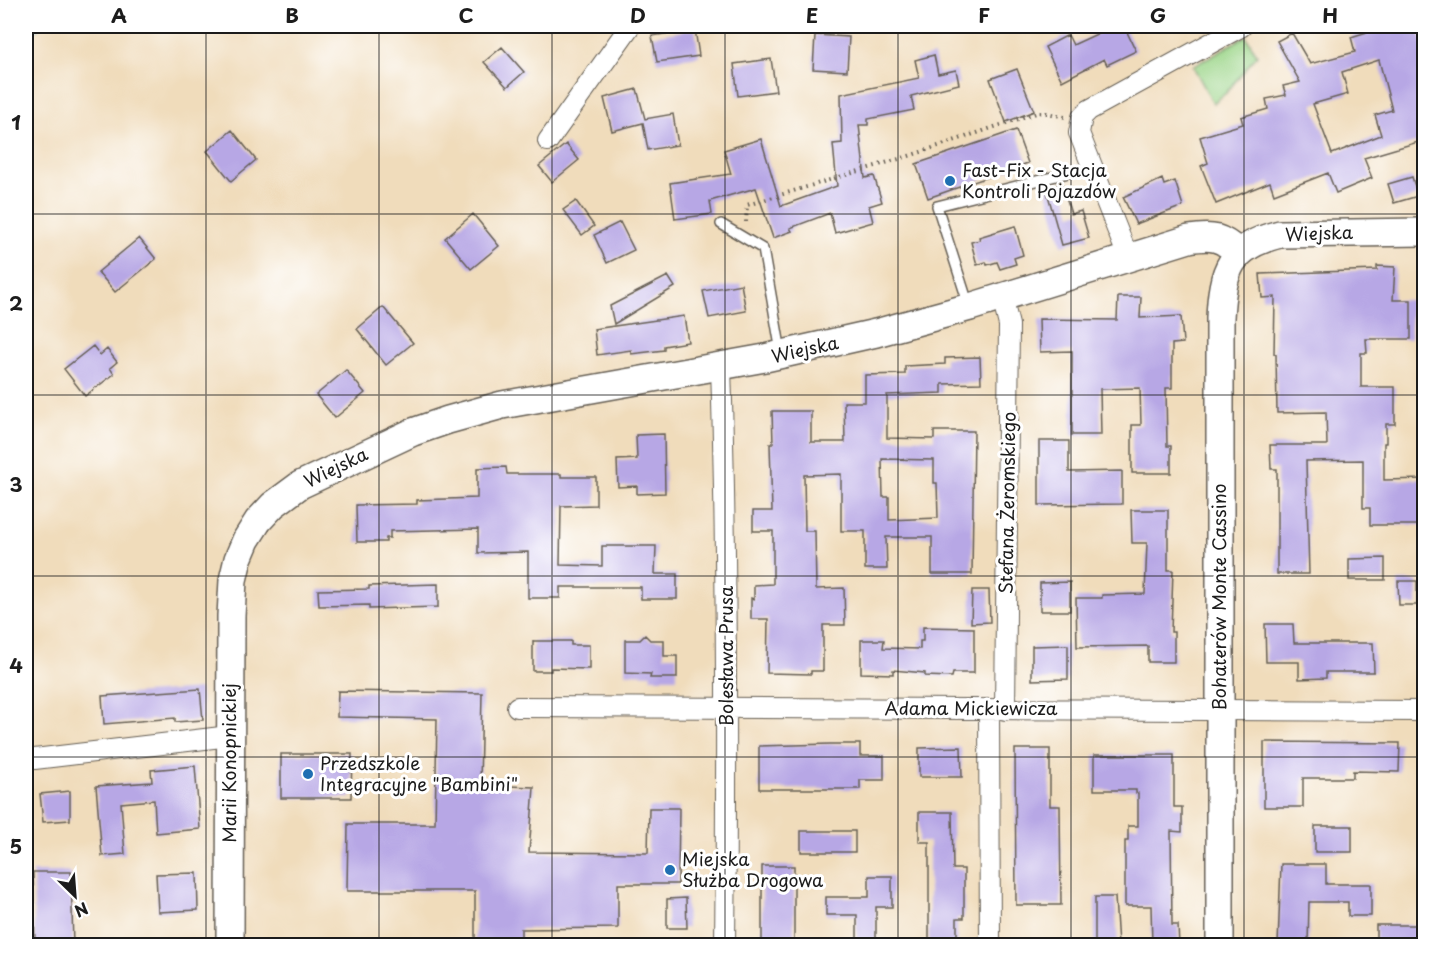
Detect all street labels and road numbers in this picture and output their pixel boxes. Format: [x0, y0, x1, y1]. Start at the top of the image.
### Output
street label: Wiejska [1284, 218, 1354, 247]
street label: Wiejska [769, 328, 842, 369]
street label: Stefana Żeromskiego [991, 412, 1022, 594]
street label: Wiejska [299, 439, 373, 494]
street label: Bohaterów Monte Cassino [1205, 483, 1232, 711]
street label: Bolesława Prusa [712, 585, 739, 726]
street label: Marii Konopnickiej [215, 683, 242, 843]
street label: Adama Mickiewicza [885, 694, 1058, 721]

